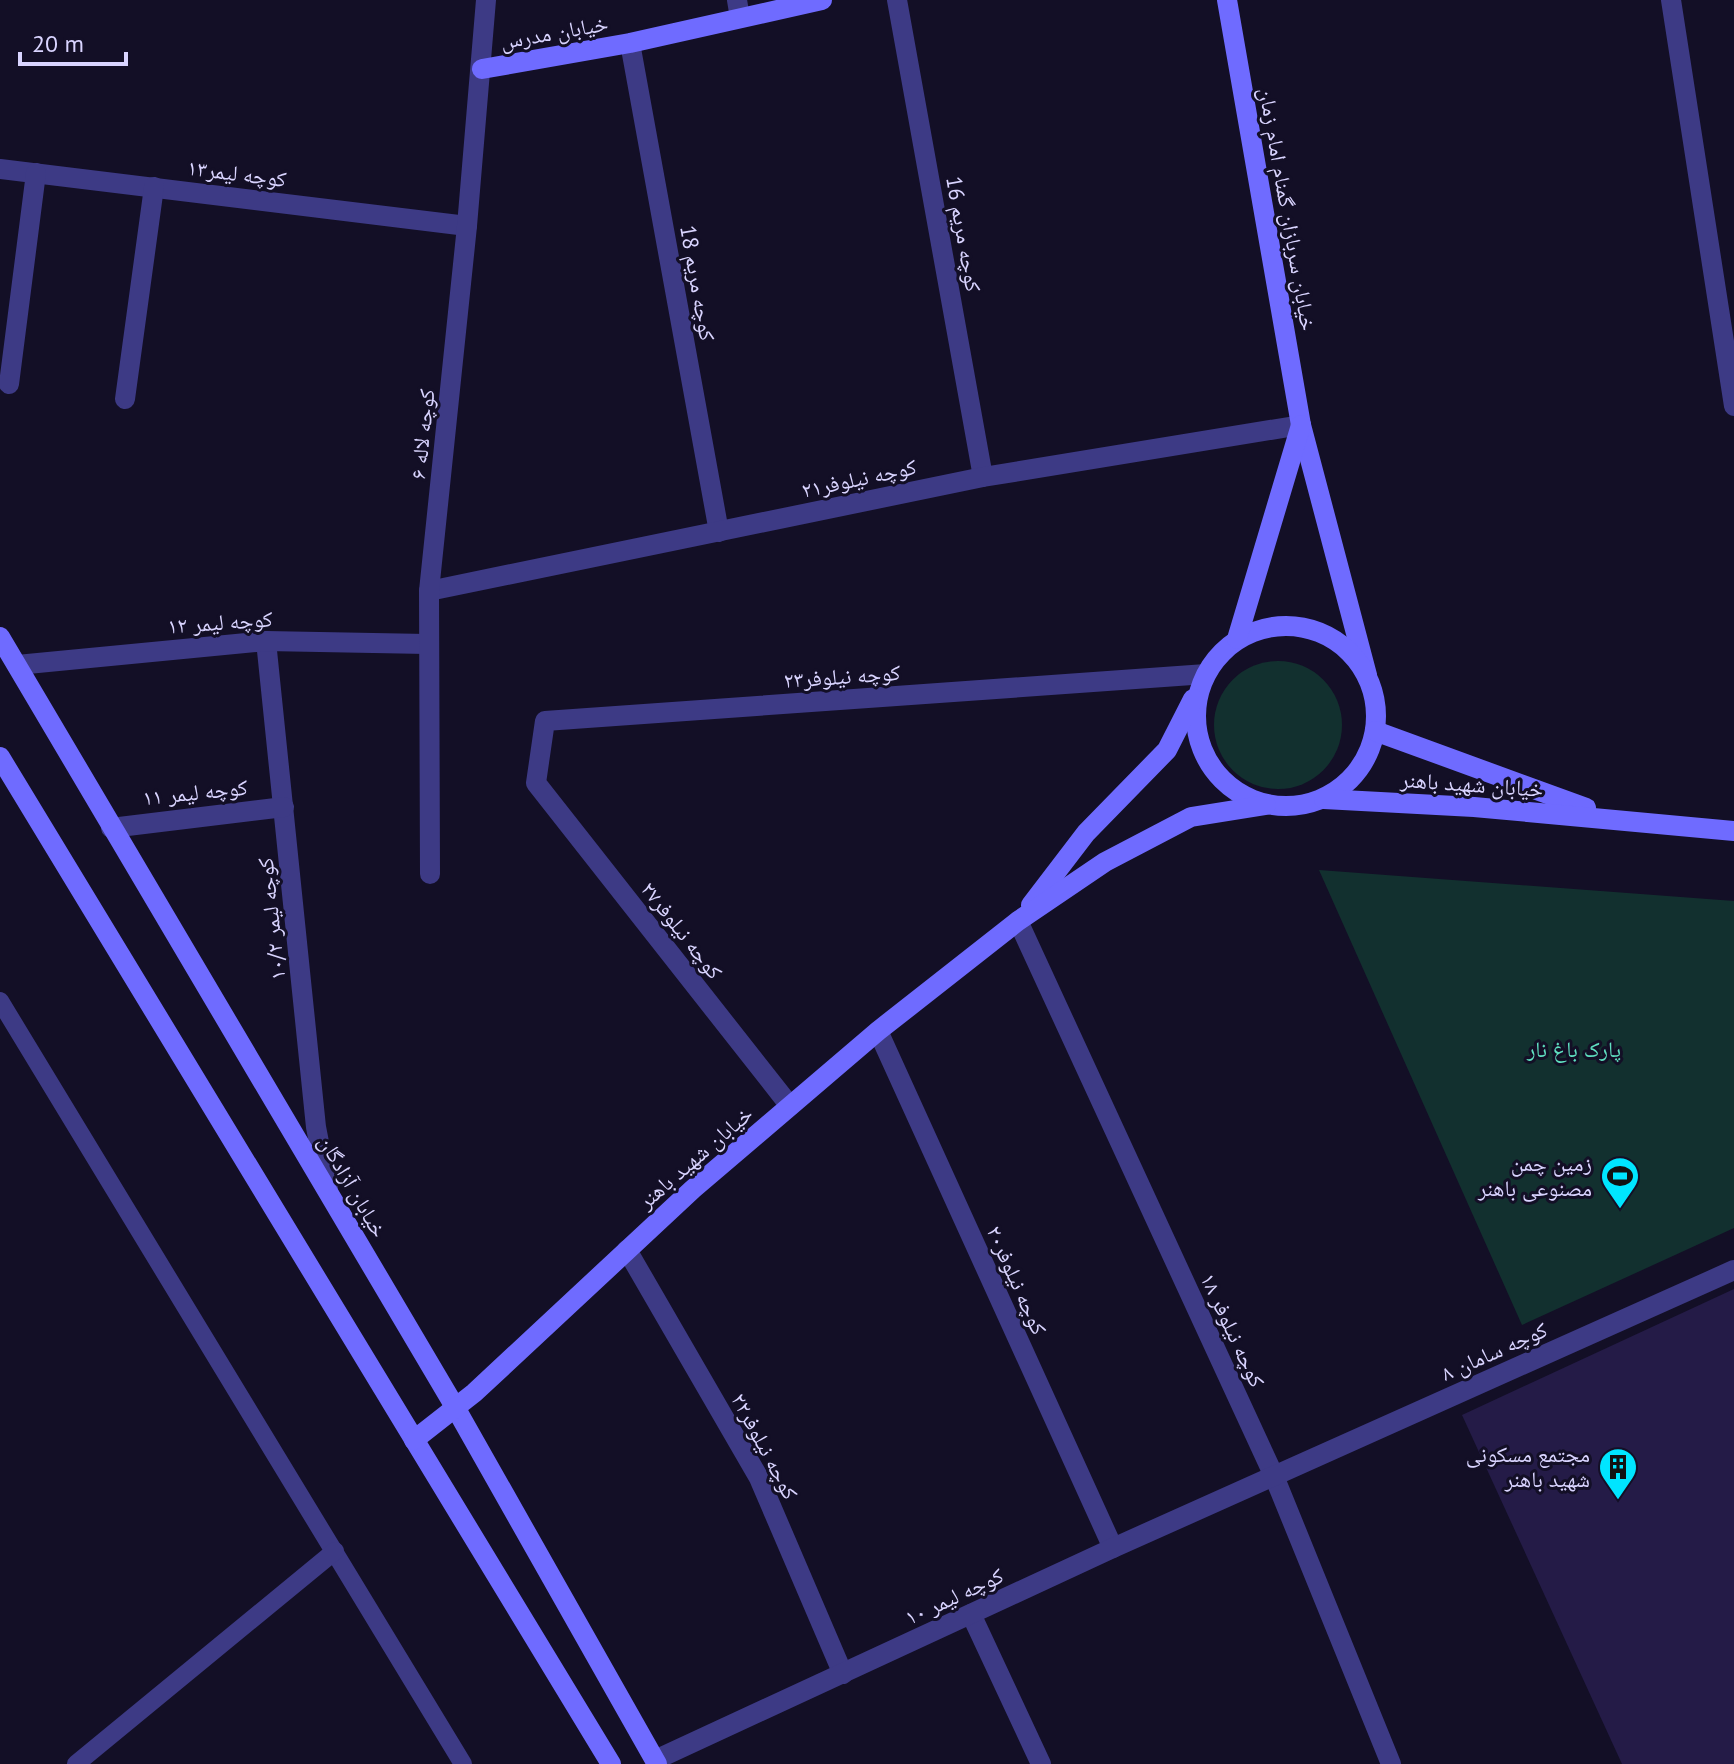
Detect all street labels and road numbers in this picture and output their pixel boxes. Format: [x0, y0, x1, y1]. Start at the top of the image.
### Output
street label: خیابان مدرس [498, 9, 610, 55]
street label: خیابان سربازان گمنام امام زمان [1252, 85, 1323, 333]
street label: کوچه لیمر۱۳ [186, 153, 288, 193]
street label: کوچه مریم 16 [939, 174, 988, 294]
street label: کوچه مریم 18 [673, 223, 722, 343]
street label: کوچه لاله ۶ [403, 387, 441, 481]
street label: کوچه نیلوفر۲۱ [799, 452, 919, 504]
street label: کوچه لیمر ۱۲ [166, 604, 274, 640]
street label: کوچه نیلوفر۲۳ [783, 658, 901, 694]
street label: خیابان شهید باهنر [1399, 765, 1544, 803]
street label: کوچه لیمر ۱۱ [141, 773, 249, 811]
street label: کوچه لیمر ۱۰/۲ [251, 856, 291, 982]
street label: کوچه نیلوفر۲۷ [635, 875, 729, 985]
street label: خیابان شهید باهنر [631, 1100, 758, 1215]
street label: خیابان آزادگان [312, 1130, 394, 1242]
street label: کوچه نیلوفر۲۰ [980, 1221, 1054, 1339]
street label: کوچه نیلوفر ۱۸ [1194, 1268, 1272, 1392]
street label: کوچه سامان ۸ [1436, 1315, 1552, 1387]
street label: کوچه نیلوفر۲۲ [725, 1388, 805, 1504]
street label: کوچه لیمر ۱۰ [900, 1561, 1008, 1631]

